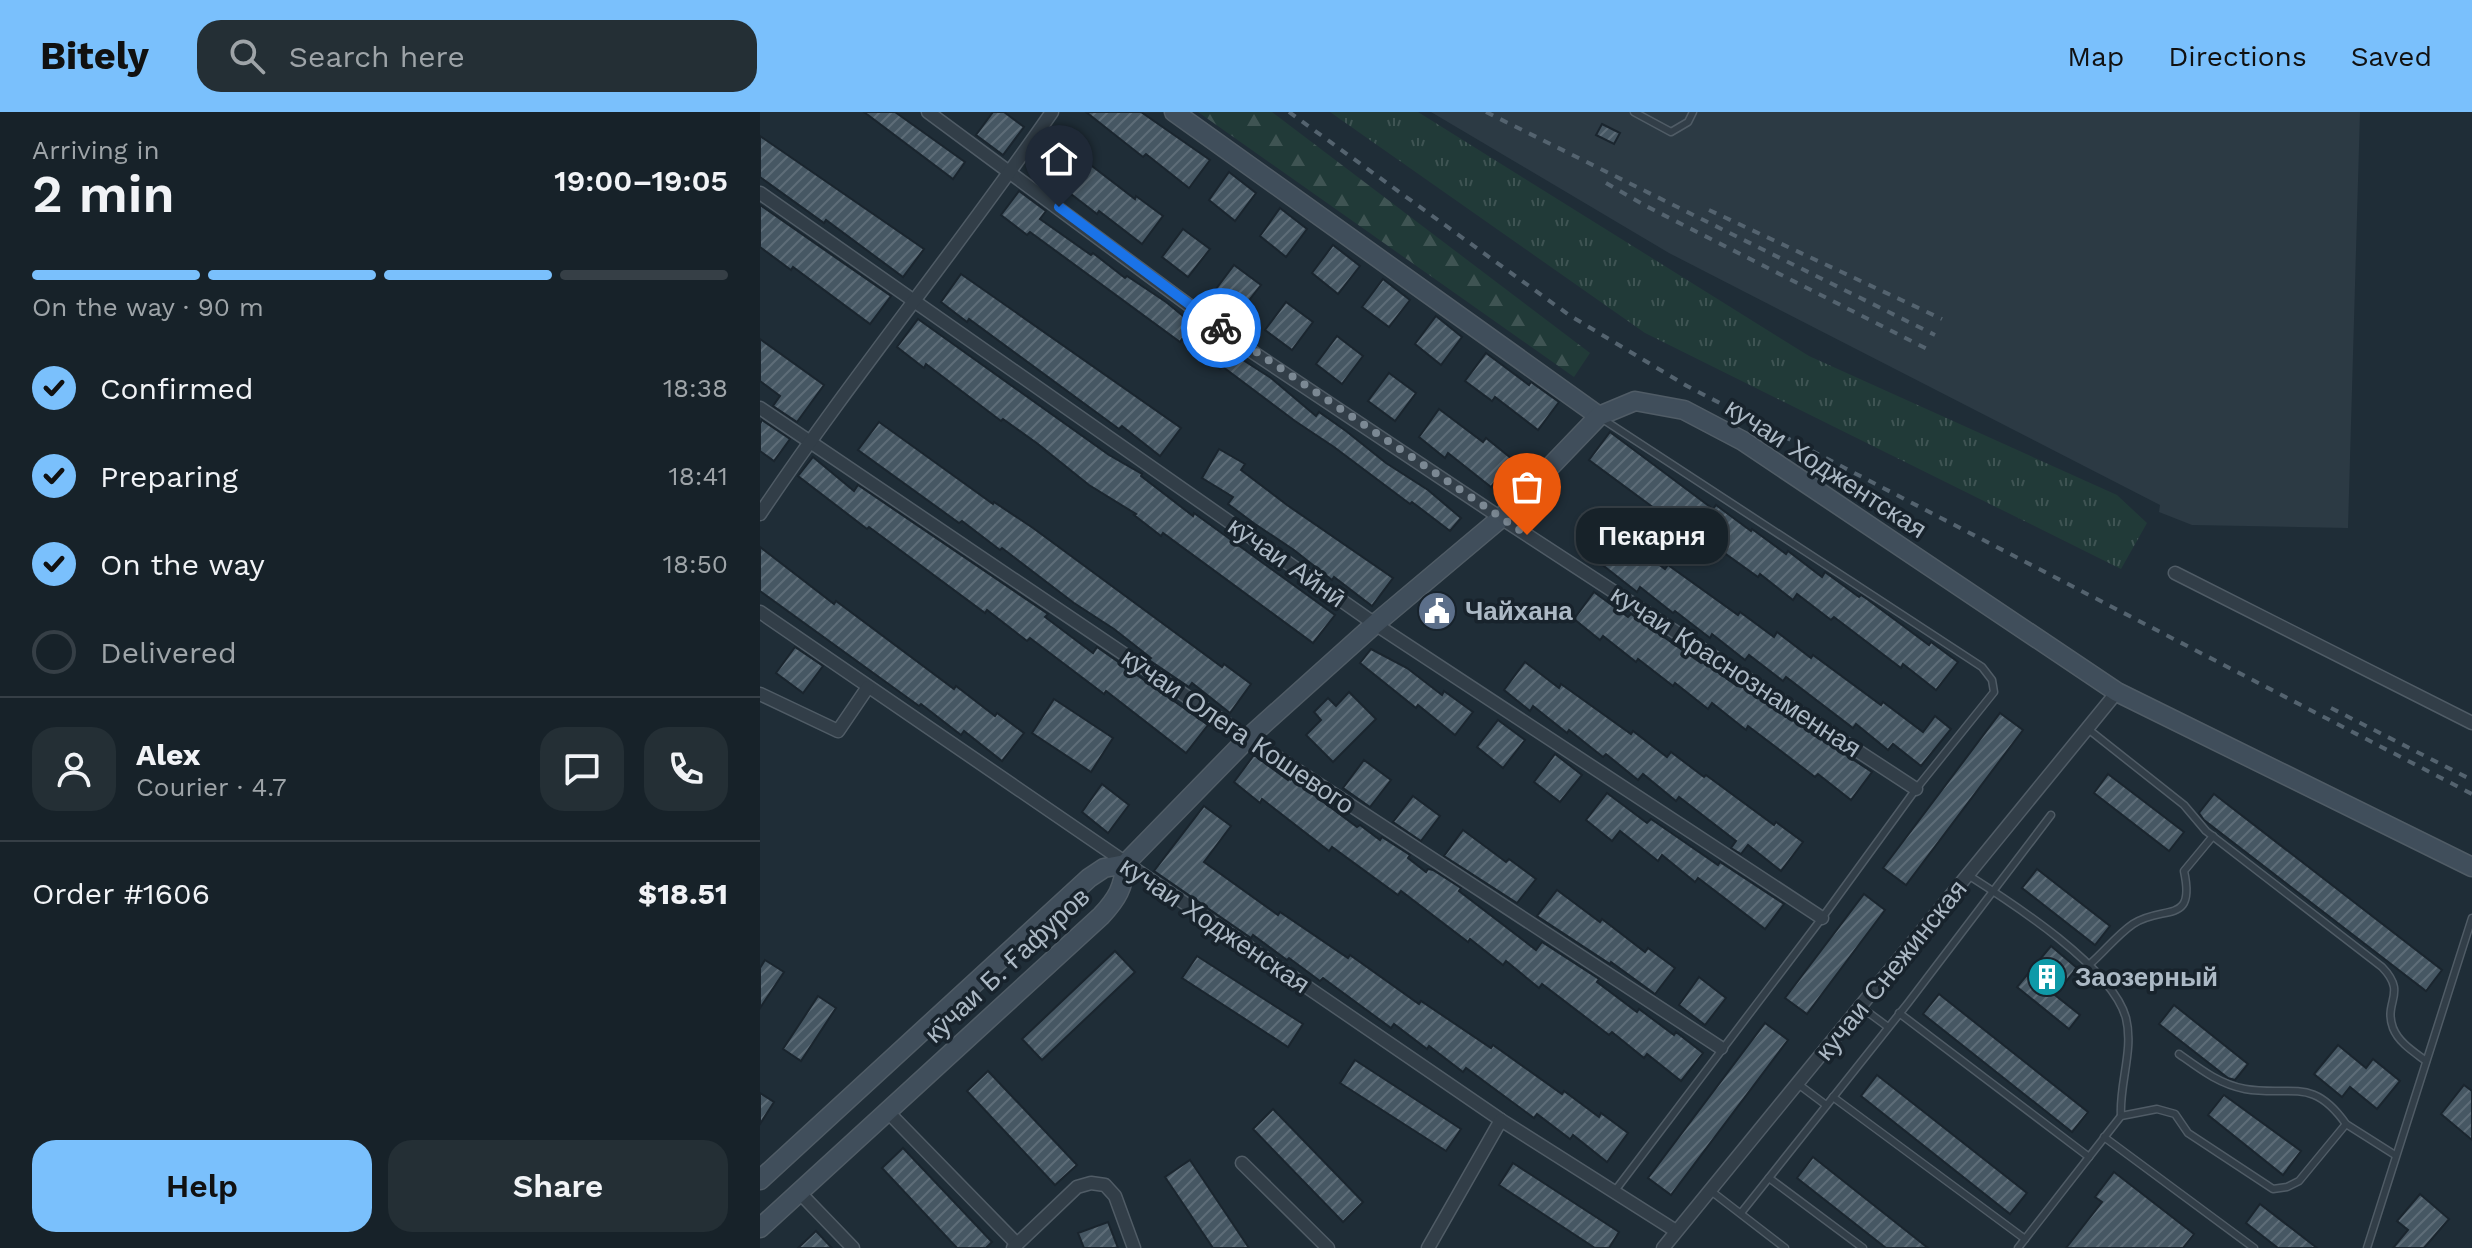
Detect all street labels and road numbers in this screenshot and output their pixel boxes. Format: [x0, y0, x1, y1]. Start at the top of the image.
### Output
street label: кучаи Ходжентская [1720, 392, 1932, 544]
street label: кӯчаи Айнӣ [1222, 511, 1352, 613]
street label: кучаи Краснознаменная [1605, 579, 1867, 763]
street label: кӯчаи Олега Кошевого [1116, 642, 1360, 820]
street label: кучаи Ходженская [1115, 851, 1315, 999]
street label: кучаи Снежинская [1809, 874, 1973, 1066]
street label: кӯчаи Б. Ғафуров [919, 881, 1095, 1049]

